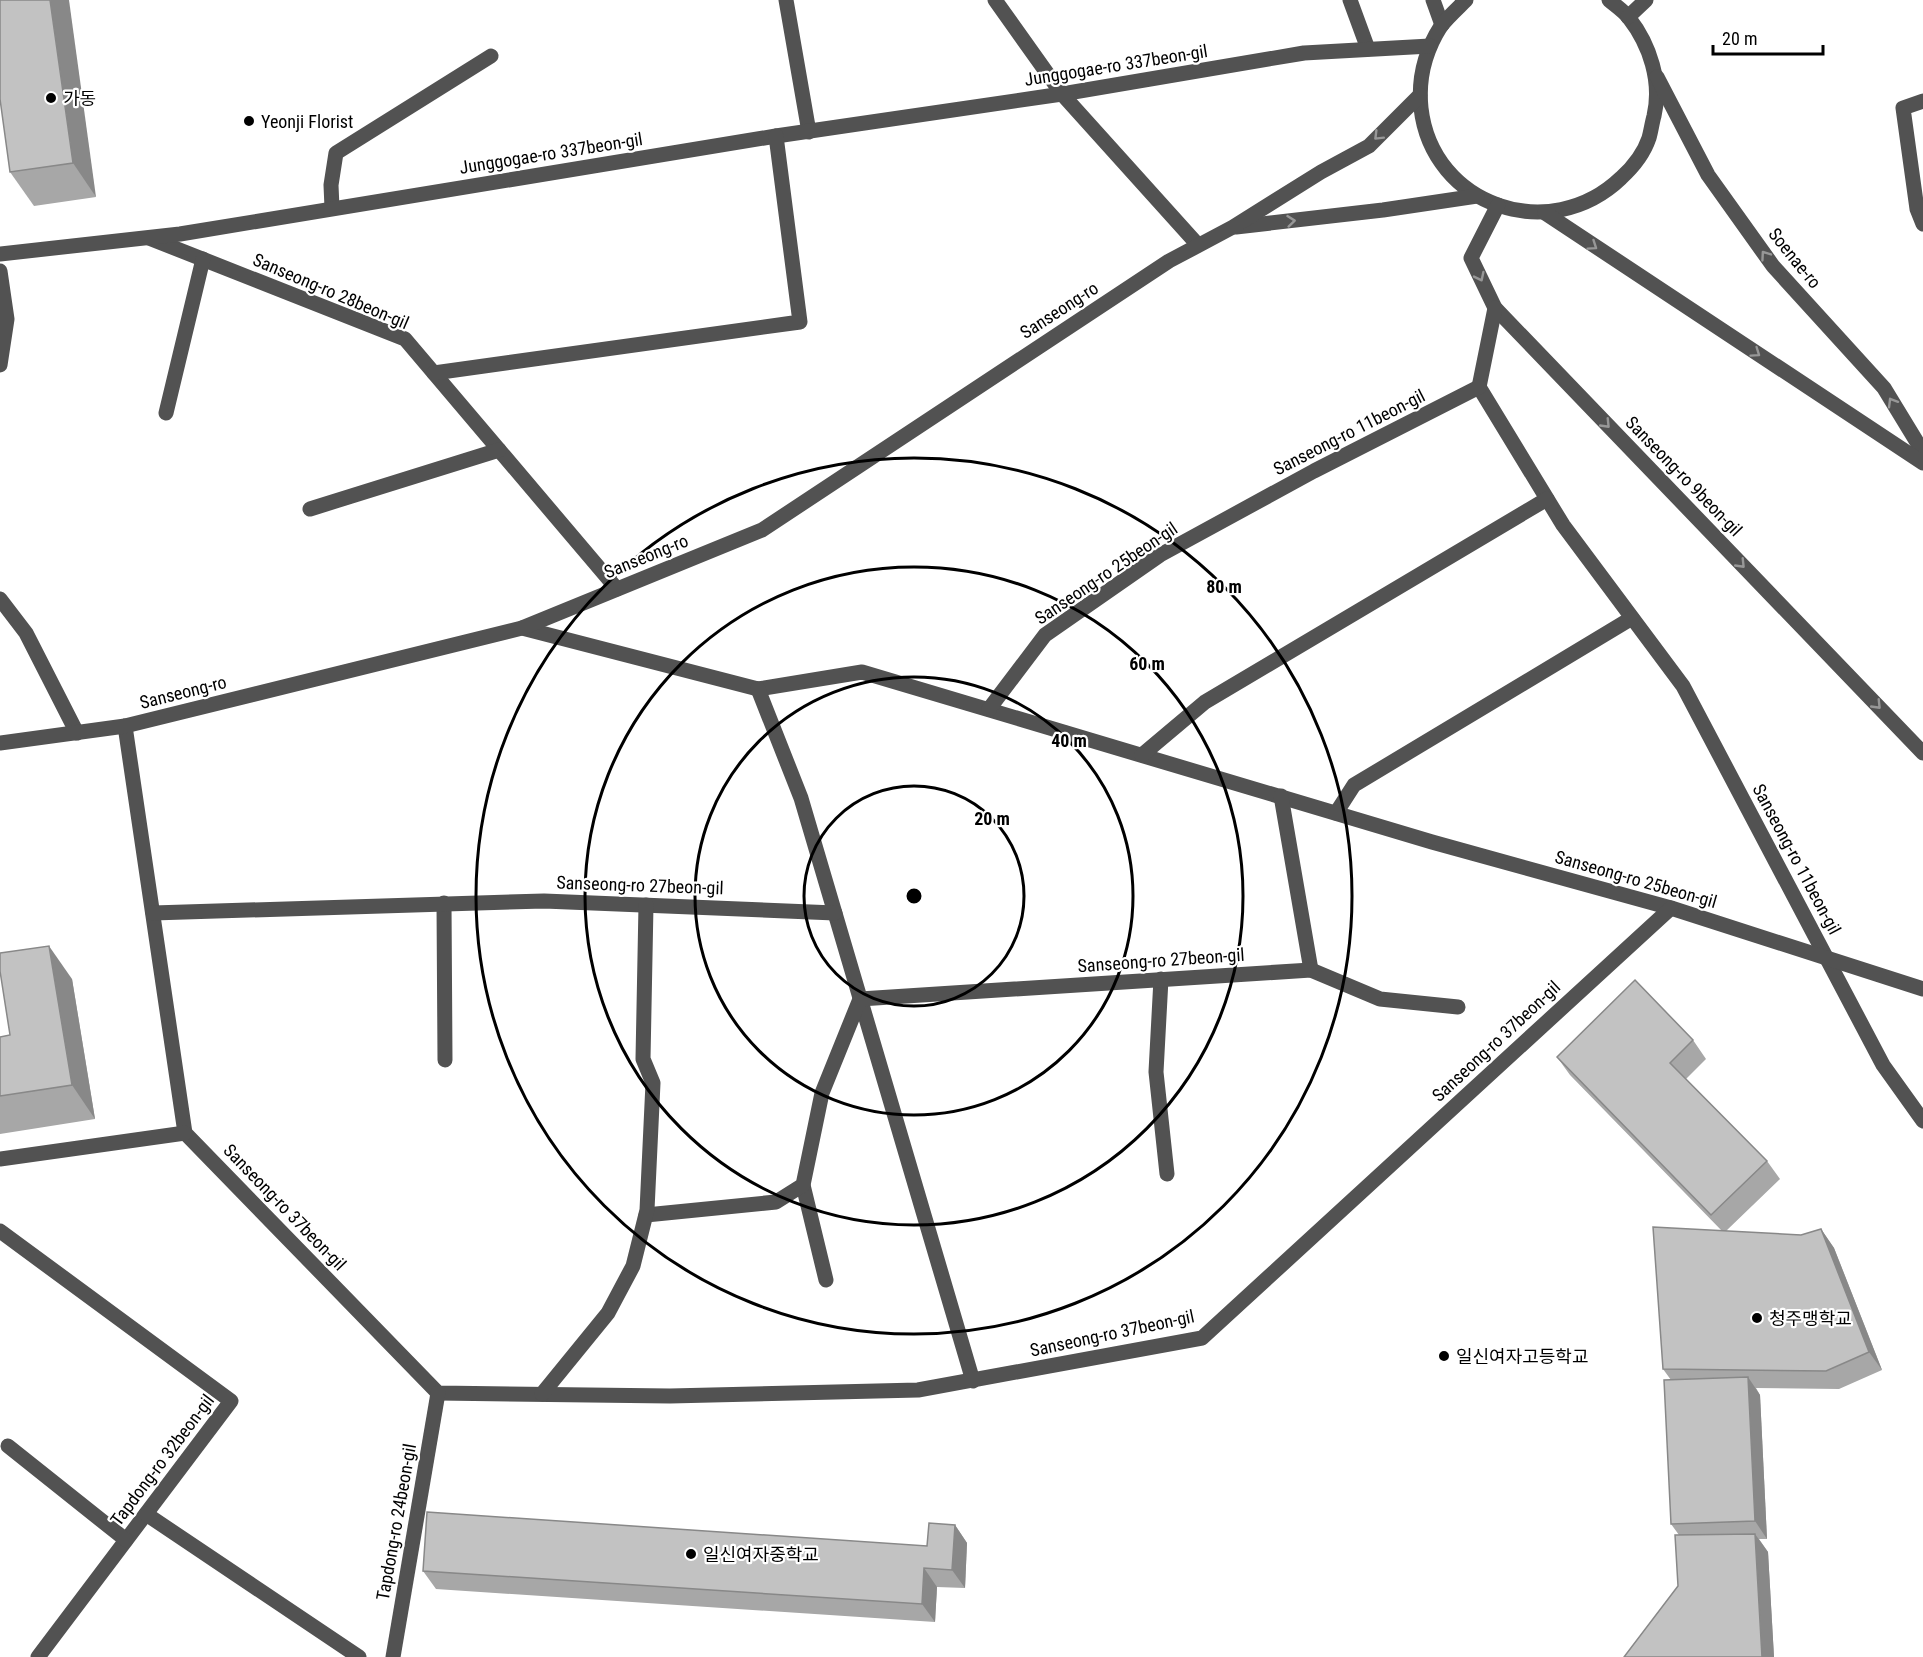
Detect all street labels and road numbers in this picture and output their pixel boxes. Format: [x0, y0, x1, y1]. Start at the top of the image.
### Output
street label: Junggogae-ro 337beon-gil [1023, 40, 1209, 90]
street label: Junggogae-ro 337beon-gil [458, 128, 644, 178]
street label: Soenae-ro [1764, 224, 1826, 292]
street label: Sanseong-ro 28beon-gil [250, 249, 412, 333]
street label: Sanseong-ro [1016, 277, 1102, 343]
street label: Sanseong-ro 11beon-gil [1270, 385, 1428, 479]
street label: Sanseong-ro 9beon-gil [1621, 412, 1747, 540]
street label: Sanseong-ro 25beon-gil [1031, 518, 1181, 628]
street label: Sanseong-ro [601, 530, 691, 582]
street label: Sanseong-ro [137, 671, 229, 713]
street label: Sanseong-ro 11beon-gil [1748, 780, 1846, 938]
street label: Sanseong-ro 25beon-gil [1553, 846, 1719, 912]
street label: Sanseong-ro 27beon-gil [556, 872, 724, 898]
street label: Sanseong-ro 27beon-gil [1077, 944, 1245, 976]
street label: Sanseong-ro 37beon-gil [1428, 976, 1564, 1106]
street label: Sanseong-ro 37beon-gil [219, 1140, 351, 1274]
street label: Sanseong-ro 37beon-gil [1028, 1305, 1196, 1361]
street label: Tapdong-ro 32beon-gil [106, 1390, 218, 1530]
street label: Tapdong-ro 24beon-gil [372, 1442, 420, 1602]

